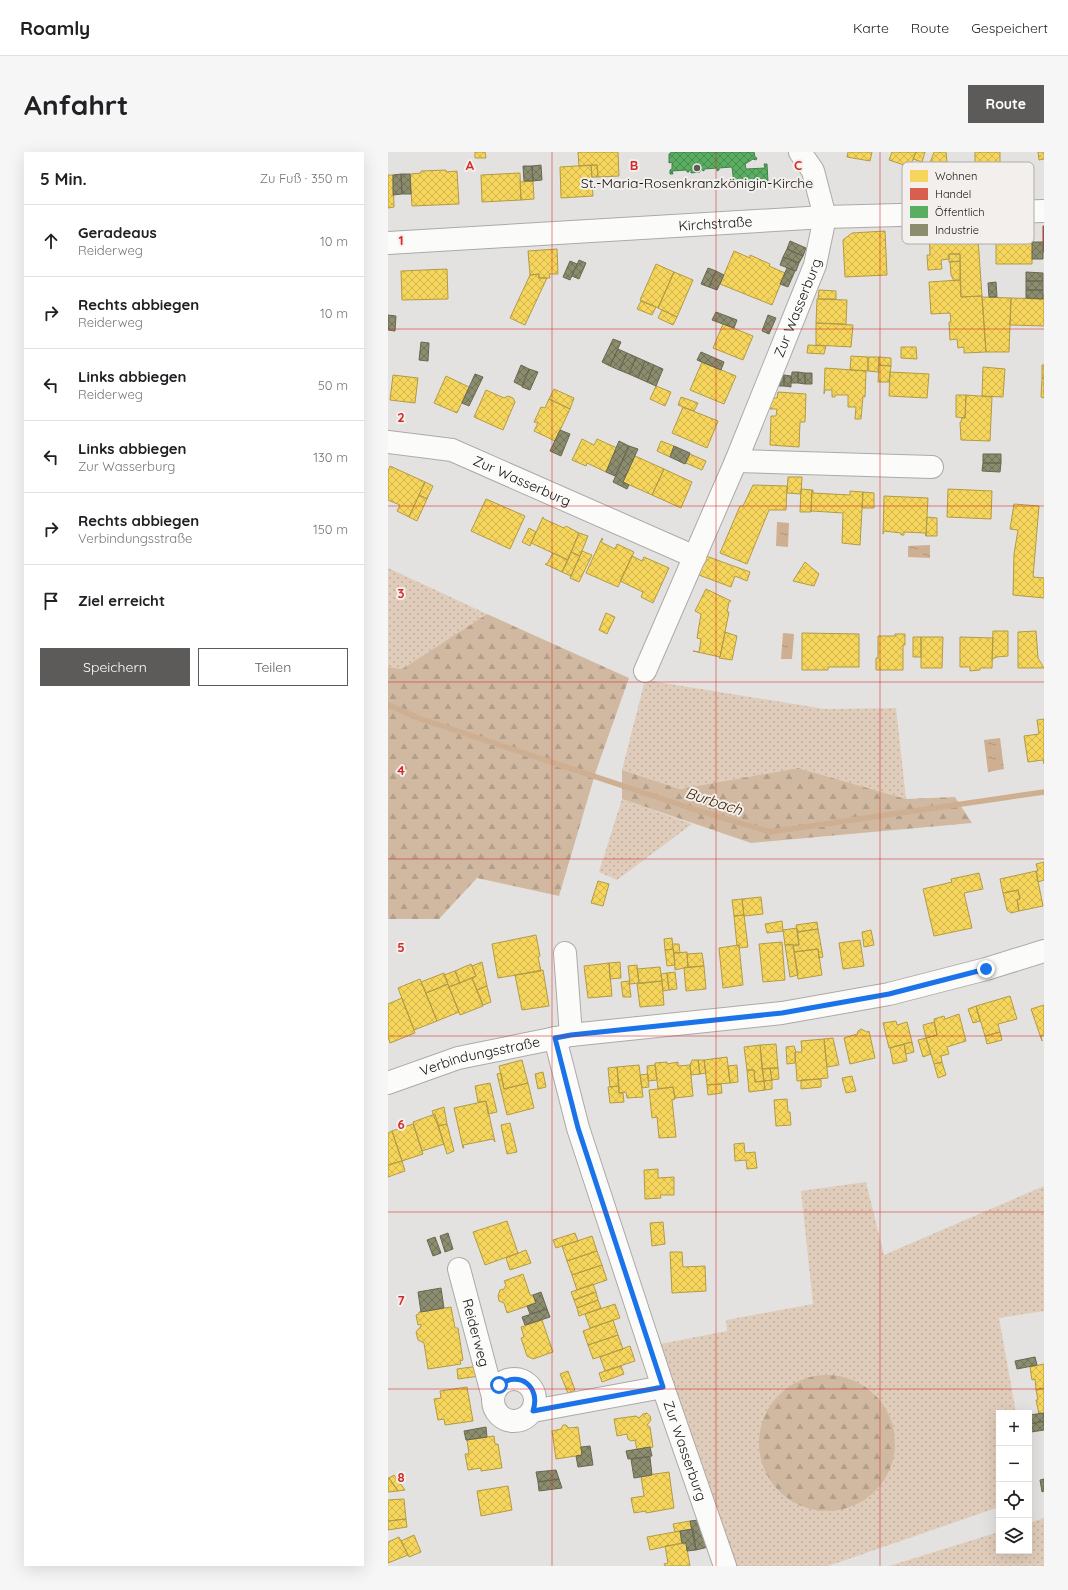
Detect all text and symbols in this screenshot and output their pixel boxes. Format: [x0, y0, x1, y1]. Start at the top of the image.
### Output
text: Roamly [20, 16, 90, 40]
text: Karte [853, 19, 889, 37]
text: Route [911, 19, 949, 37]
text: Gespeichert [971, 19, 1048, 37]
button: Route [968, 85, 1044, 123]
text: Anfahrt [24, 87, 128, 122]
text: A [466, 157, 475, 173]
text: B [630, 157, 638, 173]
text: C [794, 157, 802, 173]
legend [902, 162, 1034, 244]
marker: St.-Maria-Rosenkranzkönigin-Kirche [692, 163, 702, 173]
text: 5 Min. [40, 168, 87, 189]
text: Wohnen [935, 169, 977, 183]
text: Zu Fuß · 350 m [260, 170, 348, 186]
place label: St.-Maria-Rosenkranzkönigin-Kirche [581, 174, 813, 192]
text: Handel [935, 187, 971, 201]
text: Öffentlich [935, 205, 984, 219]
street label: Kirchstraße [678, 212, 753, 235]
text: Geradeaus [78, 223, 157, 242]
text: Industrie [935, 223, 979, 237]
icon: ahead [40, 230, 62, 252]
text: 1 [398, 232, 404, 248]
text: 10 m [320, 233, 348, 249]
text: Reiderweg [78, 242, 143, 258]
street label: Zur Wasserburg [770, 257, 825, 360]
text: Rechts abbiegen [78, 295, 199, 314]
icon: right [40, 302, 62, 324]
text: 10 m [320, 305, 348, 321]
text: Reiderweg [78, 314, 143, 330]
text: Links abbiegen [78, 367, 186, 386]
icon: left [40, 374, 62, 396]
text: 50 m [318, 377, 348, 393]
text: Reiderweg [78, 386, 143, 402]
text: 2 [397, 409, 405, 425]
text: Links abbiegen [78, 439, 186, 458]
icon: left [40, 446, 62, 468]
text: 130 m [313, 449, 348, 465]
street label: Zur Wasserburg [470, 451, 574, 510]
text: Zur Wasserburg [78, 458, 175, 474]
text: Rechts abbiegen [78, 511, 199, 530]
icon: right [40, 518, 62, 540]
text: 150 m [313, 521, 348, 537]
text: Verbindungsstraße [78, 530, 192, 546]
text: 3 [398, 585, 405, 601]
icon: arrive [40, 590, 62, 612]
text: Ziel erreicht [78, 591, 165, 610]
button: Speichern [40, 648, 190, 686]
button: Teilen [198, 648, 348, 686]
text: 4 [397, 762, 405, 778]
water label: Burbach [683, 783, 745, 819]
text: 5 [397, 939, 405, 955]
route end [977, 960, 995, 978]
street label: Verbindungsstraße [417, 1033, 542, 1080]
text: 6 [397, 1116, 405, 1132]
text: 7 [397, 1292, 405, 1308]
street label: Reiderweg [458, 1297, 494, 1369]
route start [490, 1376, 508, 1394]
street label: Zur Wasserburg [659, 1398, 711, 1503]
map controls [996, 1410, 1032, 1554]
button: + [996, 1410, 1032, 1446]
button: − [996, 1446, 1032, 1482]
text: 8 [397, 1469, 405, 1485]
button: locate [996, 1482, 1032, 1518]
button: layers [996, 1518, 1032, 1554]

